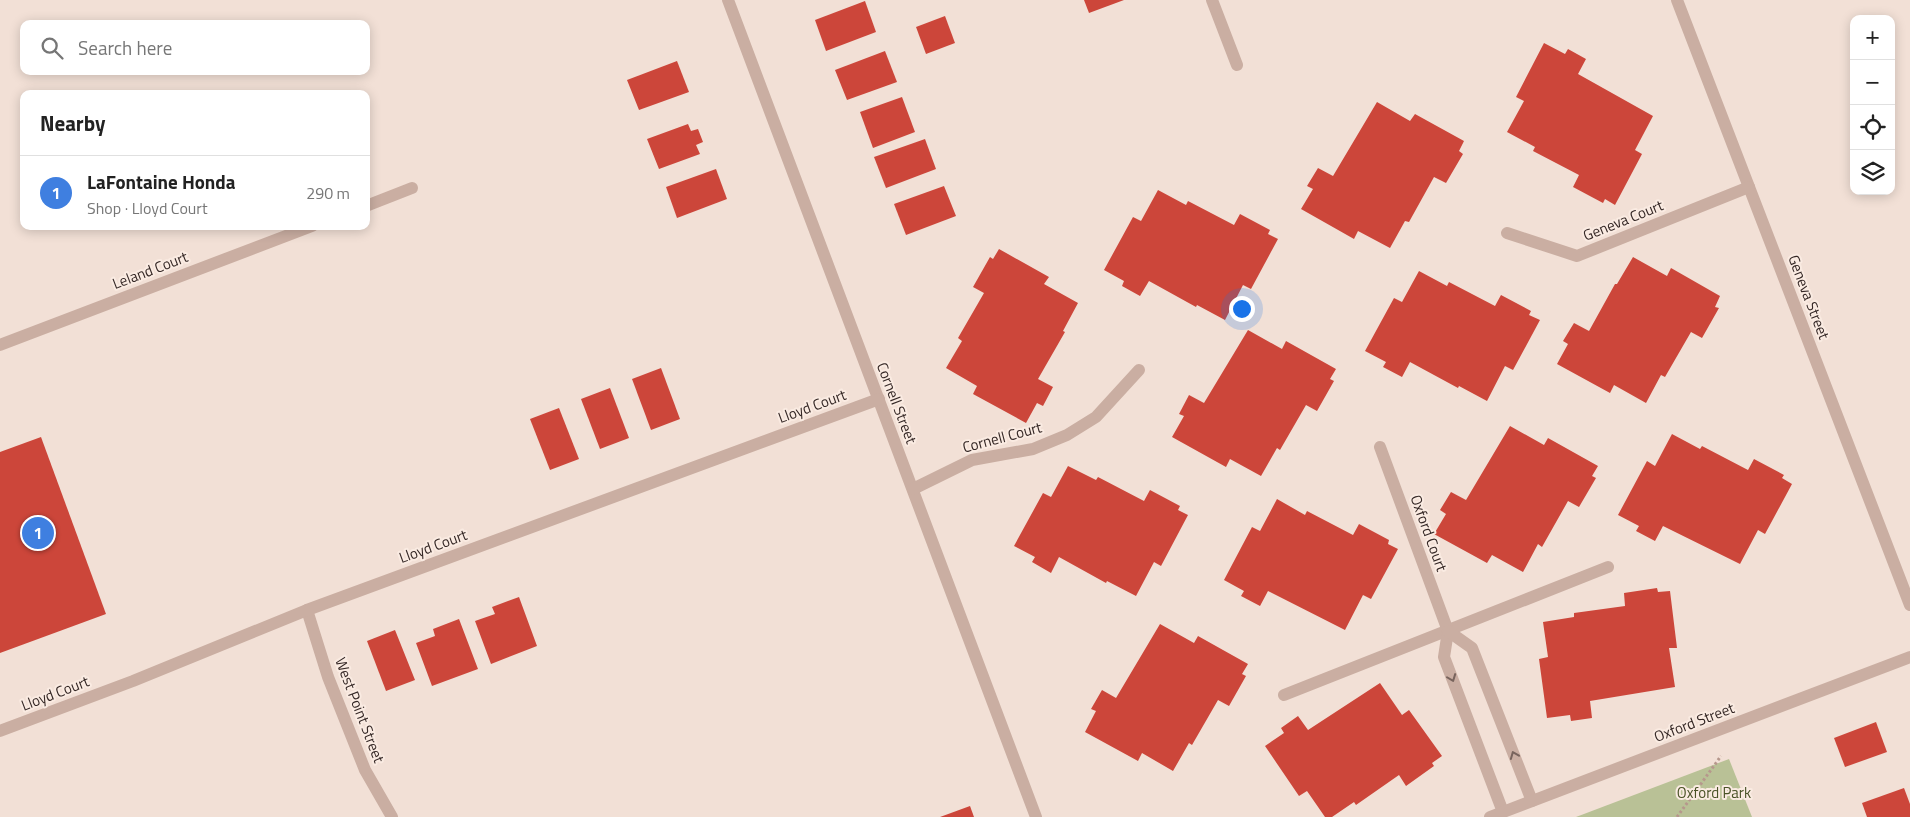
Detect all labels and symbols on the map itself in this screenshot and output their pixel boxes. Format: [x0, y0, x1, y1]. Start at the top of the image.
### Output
street label: Geneva Court [1579, 193, 1667, 247]
street label: Leland Court [109, 245, 192, 295]
street label: Geneva Street [1782, 251, 1836, 343]
your location [1229, 296, 1255, 322]
street label: Cornell Street [871, 359, 923, 448]
street label: Lloyd Court [775, 383, 850, 429]
street label: Cornell Court [960, 415, 1045, 459]
street label: Oxford Court [1405, 491, 1454, 575]
pin: 1 [22, 514, 54, 552]
street label: Lloyd Court [396, 523, 471, 569]
street label: West Point Street [329, 654, 391, 767]
street label: Lloyd Court [18, 669, 93, 716]
one-way arrow [1446, 673, 1456, 681]
street label: Oxford Street [1651, 696, 1738, 748]
one-way arrow [1510, 751, 1520, 760]
park label: Oxford Park [1677, 781, 1751, 804]

